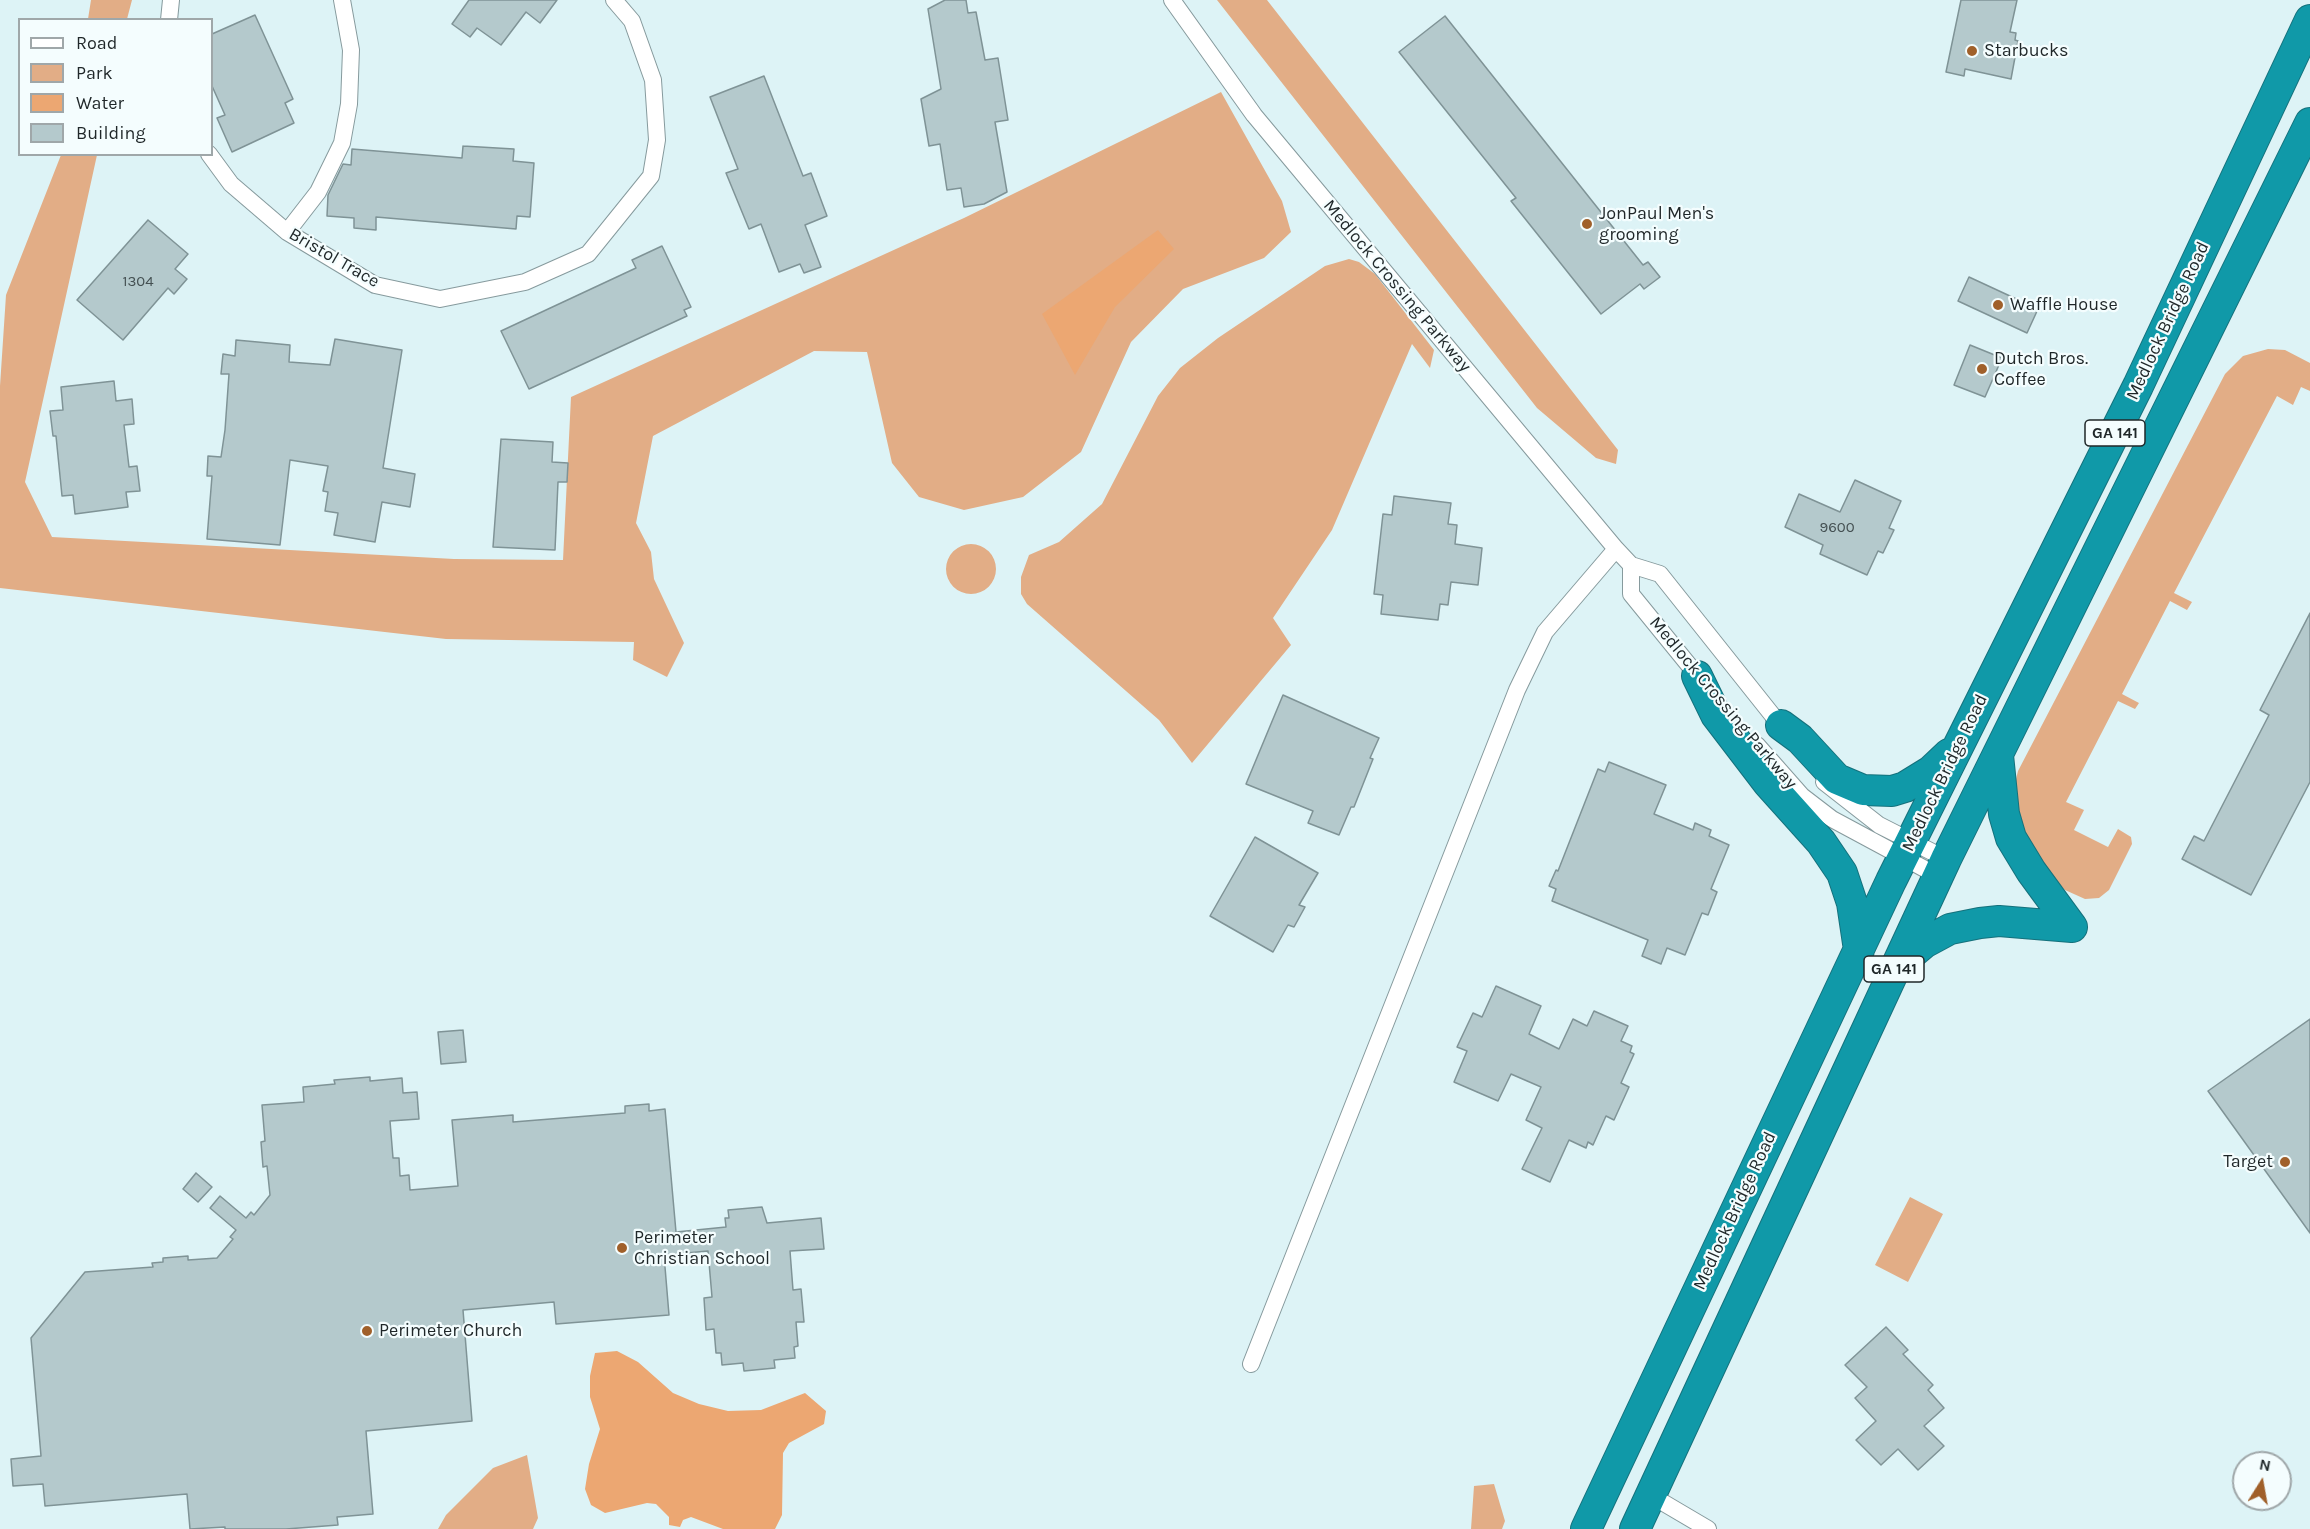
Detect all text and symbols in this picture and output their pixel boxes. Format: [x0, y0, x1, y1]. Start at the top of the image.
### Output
legend [18, 18, 213, 156]
text: Road [76, 32, 117, 54]
place label: Starbucks [1984, 40, 2069, 62]
marker: Starbucks [1965, 44, 1979, 58]
text: Park [76, 62, 113, 84]
text: Water [76, 92, 124, 114]
text: Building [76, 122, 146, 144]
street label: Medlock Crossing Parkway [1318, 195, 1476, 377]
place label: JonPaul Men's grooming [1599, 203, 1714, 246]
marker: JonPaul Men's grooming [1580, 217, 1594, 231]
street label: Bristol Trace [285, 223, 383, 293]
street label: Medlock Bridge Road [2122, 238, 2214, 404]
house number: 1304 [122, 273, 154, 291]
place label: Waffle House [2010, 294, 2118, 316]
marker: Waffle House [1991, 298, 2005, 312]
place label: Dutch Bros. Coffee [1994, 348, 2088, 391]
marker: Dutch Bros. Coffee [1975, 362, 1989, 376]
road number: GA 141 [2085, 420, 2145, 446]
house number: 9600 [1819, 519, 1855, 537]
street label: Medlock Crossing Parkway [1644, 612, 1802, 794]
street label: Medlock Bridge Road [1897, 691, 1993, 855]
road number: GA 141 [1864, 956, 1924, 982]
street label: Medlock Bridge Road [1689, 1128, 1781, 1294]
place label: Target [2223, 1151, 2273, 1173]
marker: Target [2278, 1155, 2292, 1169]
place label: Perimeter Christian School [634, 1227, 770, 1270]
marker: Perimeter Christian School [615, 1241, 629, 1255]
place label: Perimeter Church [379, 1320, 522, 1342]
marker: Perimeter Church [360, 1324, 374, 1338]
north arrow [2232, 1451, 2292, 1511]
text: N [2258, 1454, 2273, 1475]

